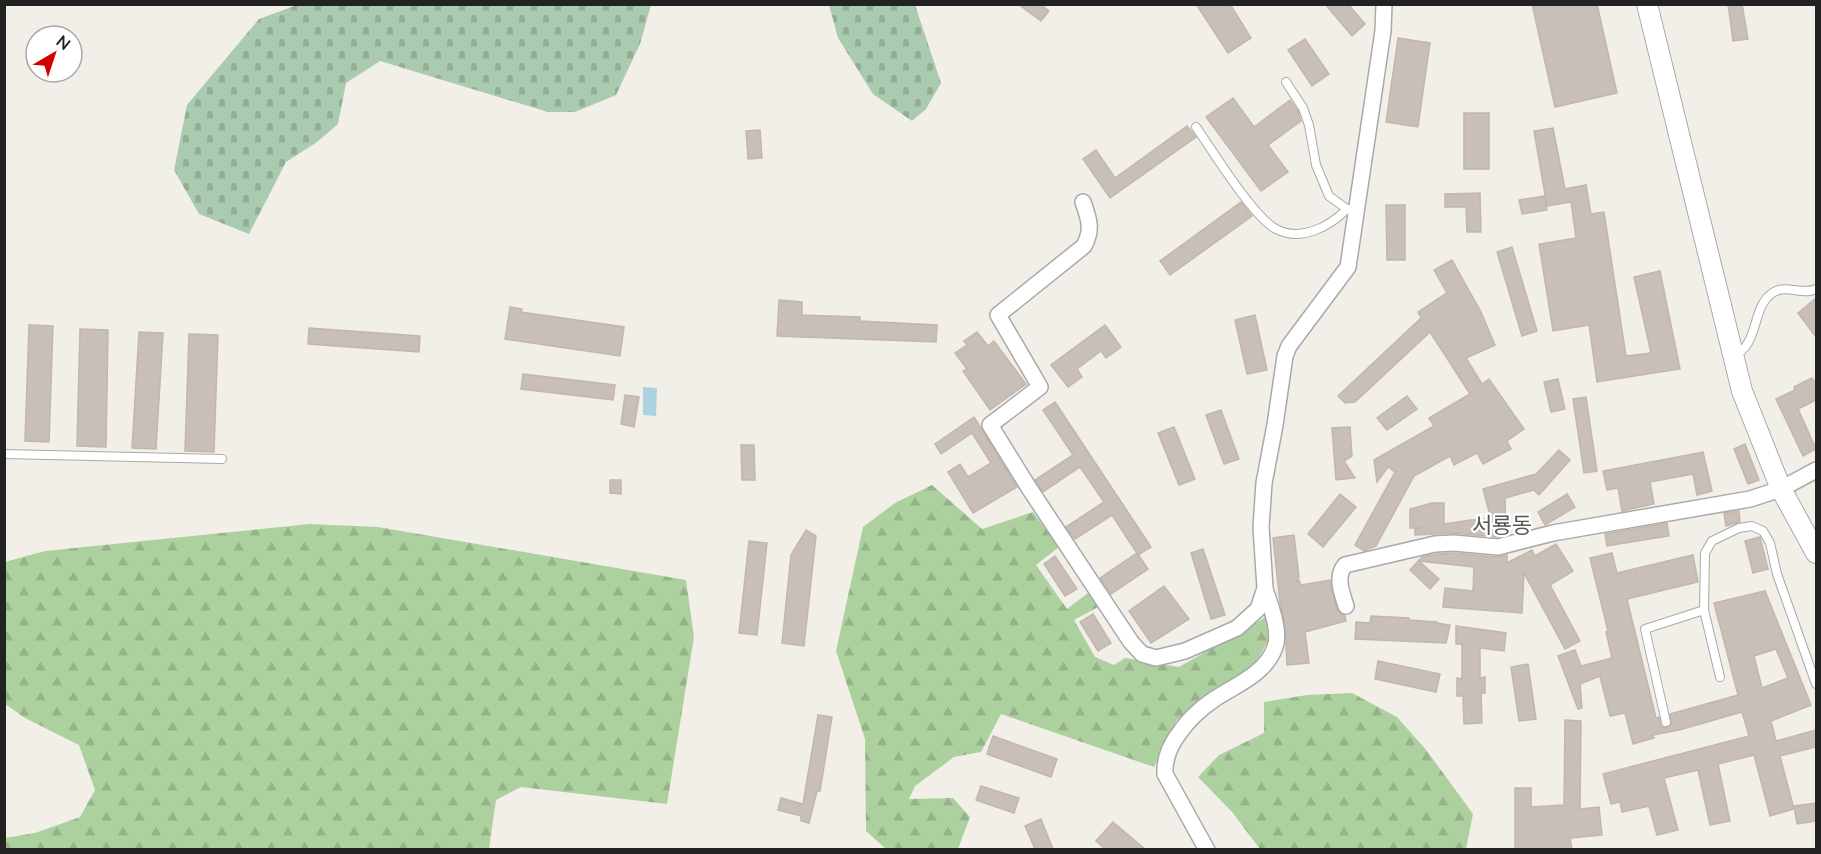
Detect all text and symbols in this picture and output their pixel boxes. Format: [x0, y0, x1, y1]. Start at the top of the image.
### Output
north arrow [24, 24, 84, 84]
text: N [53, 31, 75, 53]
district label: 서룡동 [1472, 511, 1532, 538]

